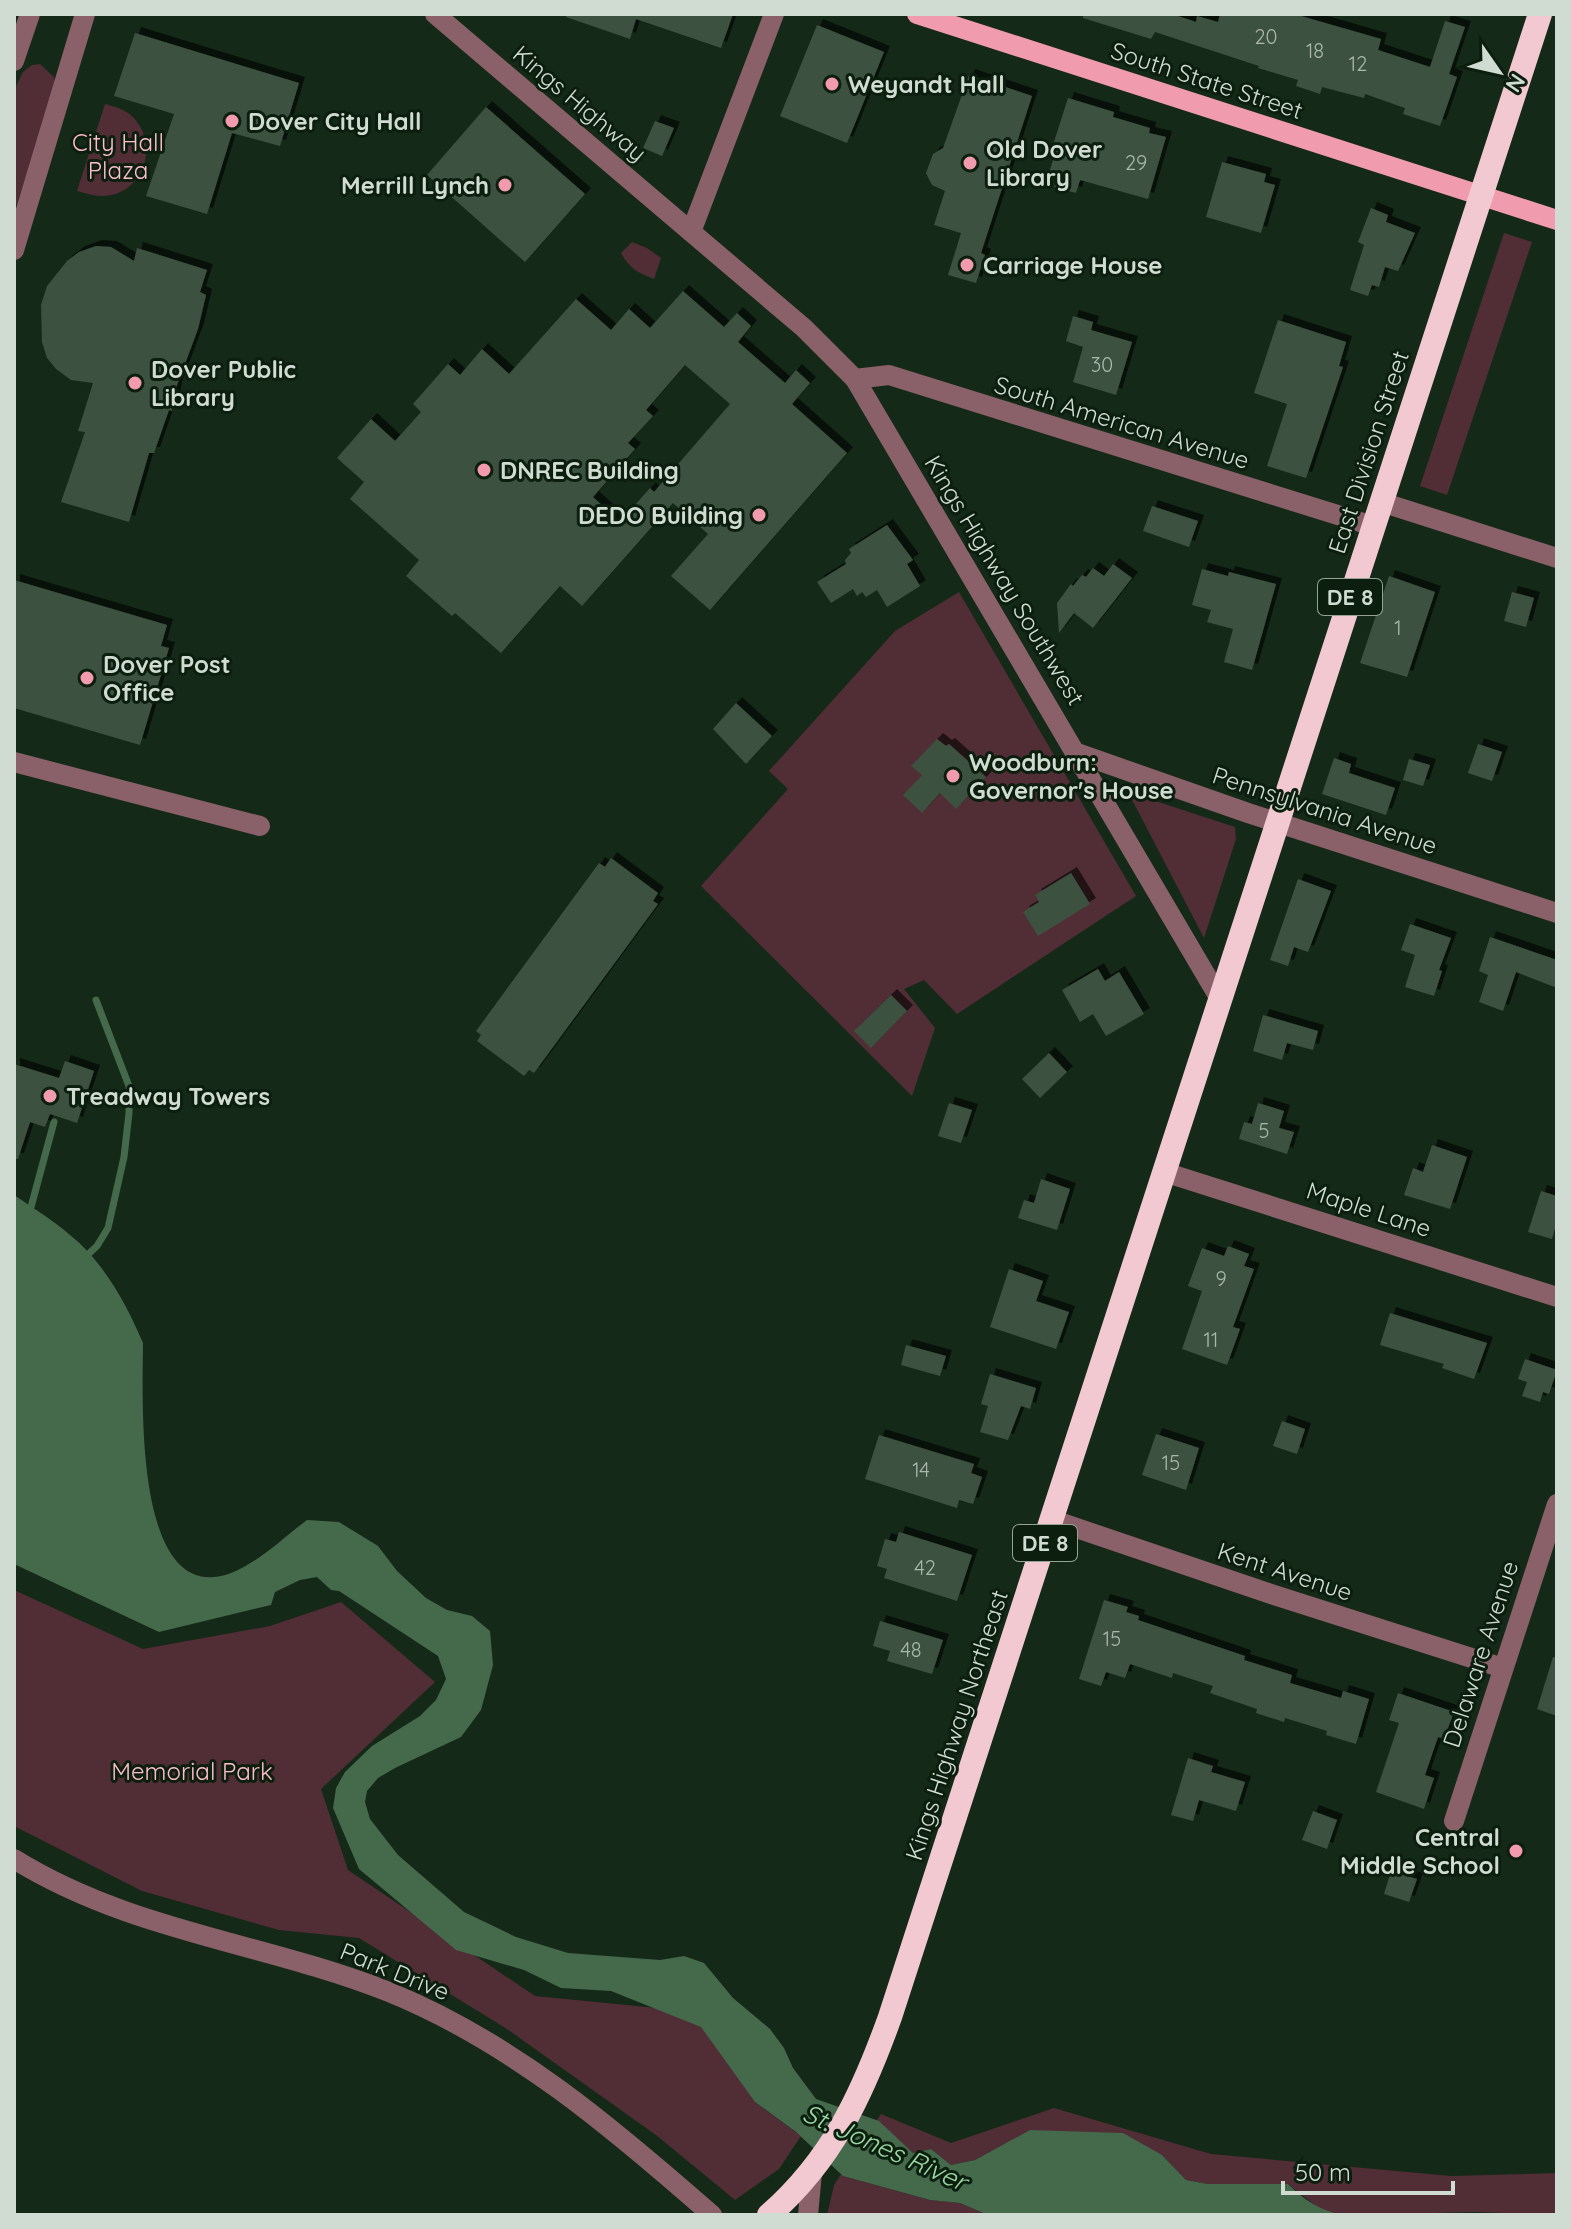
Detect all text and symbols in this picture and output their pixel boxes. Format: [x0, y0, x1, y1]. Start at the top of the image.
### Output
house number: 20 [1255, 24, 1277, 49]
north arrow [1459, 32, 1539, 112]
street label: South State Street [1107, 35, 1307, 125]
street label: Kings Highway [507, 38, 653, 168]
house number: 18 [1306, 38, 1324, 63]
house number: 12 [1349, 51, 1367, 76]
place label: Weyandt Hall [848, 69, 1005, 99]
text: N [1499, 69, 1532, 98]
marker: Weyandt Hall [823, 75, 841, 93]
place label: Dover City Hall [248, 106, 422, 136]
marker: Dover City Hall [223, 112, 241, 130]
park label: City Hall Plaza [72, 127, 164, 185]
place label: Old Dover Library [986, 134, 1102, 192]
house number: 29 [1125, 150, 1147, 175]
marker: Old Dover Library [961, 154, 979, 172]
place label: Merrill Lynch [341, 170, 489, 200]
marker: Merrill Lynch [496, 176, 514, 194]
place label: Carriage House [983, 250, 1162, 280]
marker: Carriage House [958, 256, 976, 274]
street label: East Division Street [1321, 347, 1415, 557]
house number: 30 [1091, 352, 1113, 377]
place label: Dover Public Library [151, 354, 296, 412]
street label: South American Avenue [991, 369, 1253, 475]
marker: Dover Public Library [126, 374, 144, 392]
street label: Kings Highway Southwest [918, 450, 1092, 710]
place label: DNREC Building [500, 455, 679, 485]
marker: DNREC Building [475, 461, 493, 479]
place label: DEDO Building [578, 500, 743, 530]
marker: DEDO Building [750, 506, 768, 524]
road number: DE 8 [1318, 579, 1382, 615]
house number: 1 [1394, 615, 1402, 640]
place label: Dover Post Office [103, 649, 230, 707]
marker: Dover Post Office [78, 669, 96, 687]
place label: Woodburn: Governor's House [969, 747, 1174, 805]
street label: Pennsylvania Avenue [1209, 759, 1441, 861]
marker: Woodburn: Governor's House [944, 767, 962, 785]
place label: Treadway Towers [66, 1081, 270, 1111]
marker: Treadway Towers [41, 1087, 59, 1105]
house number: 5 [1259, 1118, 1269, 1143]
street label: Maple Lane [1303, 1175, 1435, 1243]
house number: 9 [1215, 1266, 1227, 1291]
house number: 11 [1204, 1327, 1218, 1352]
house number: 15 [1162, 1450, 1180, 1475]
house number: 14 [912, 1457, 930, 1482]
road number: DE 8 [1013, 1525, 1077, 1561]
street label: Kent Avenue [1214, 1535, 1356, 1607]
house number: 42 [914, 1555, 936, 1580]
street label: Delaware Avenue [1436, 1557, 1524, 1751]
street label: Kings Highway Northeast [898, 1586, 1014, 1864]
house number: 15 [1103, 1626, 1121, 1651]
house number: 48 [900, 1637, 922, 1662]
park label: Memorial Park [111, 1756, 273, 1786]
place label: Central Middle School [1340, 1822, 1500, 1880]
marker: Central Middle School [1507, 1842, 1525, 1860]
street label: Park Drive [336, 1936, 454, 2006]
water label: St. Jones River [798, 2096, 975, 2199]
scale bar [1283, 2145, 1453, 2195]
text: 50 m [1295, 2157, 1351, 2187]

